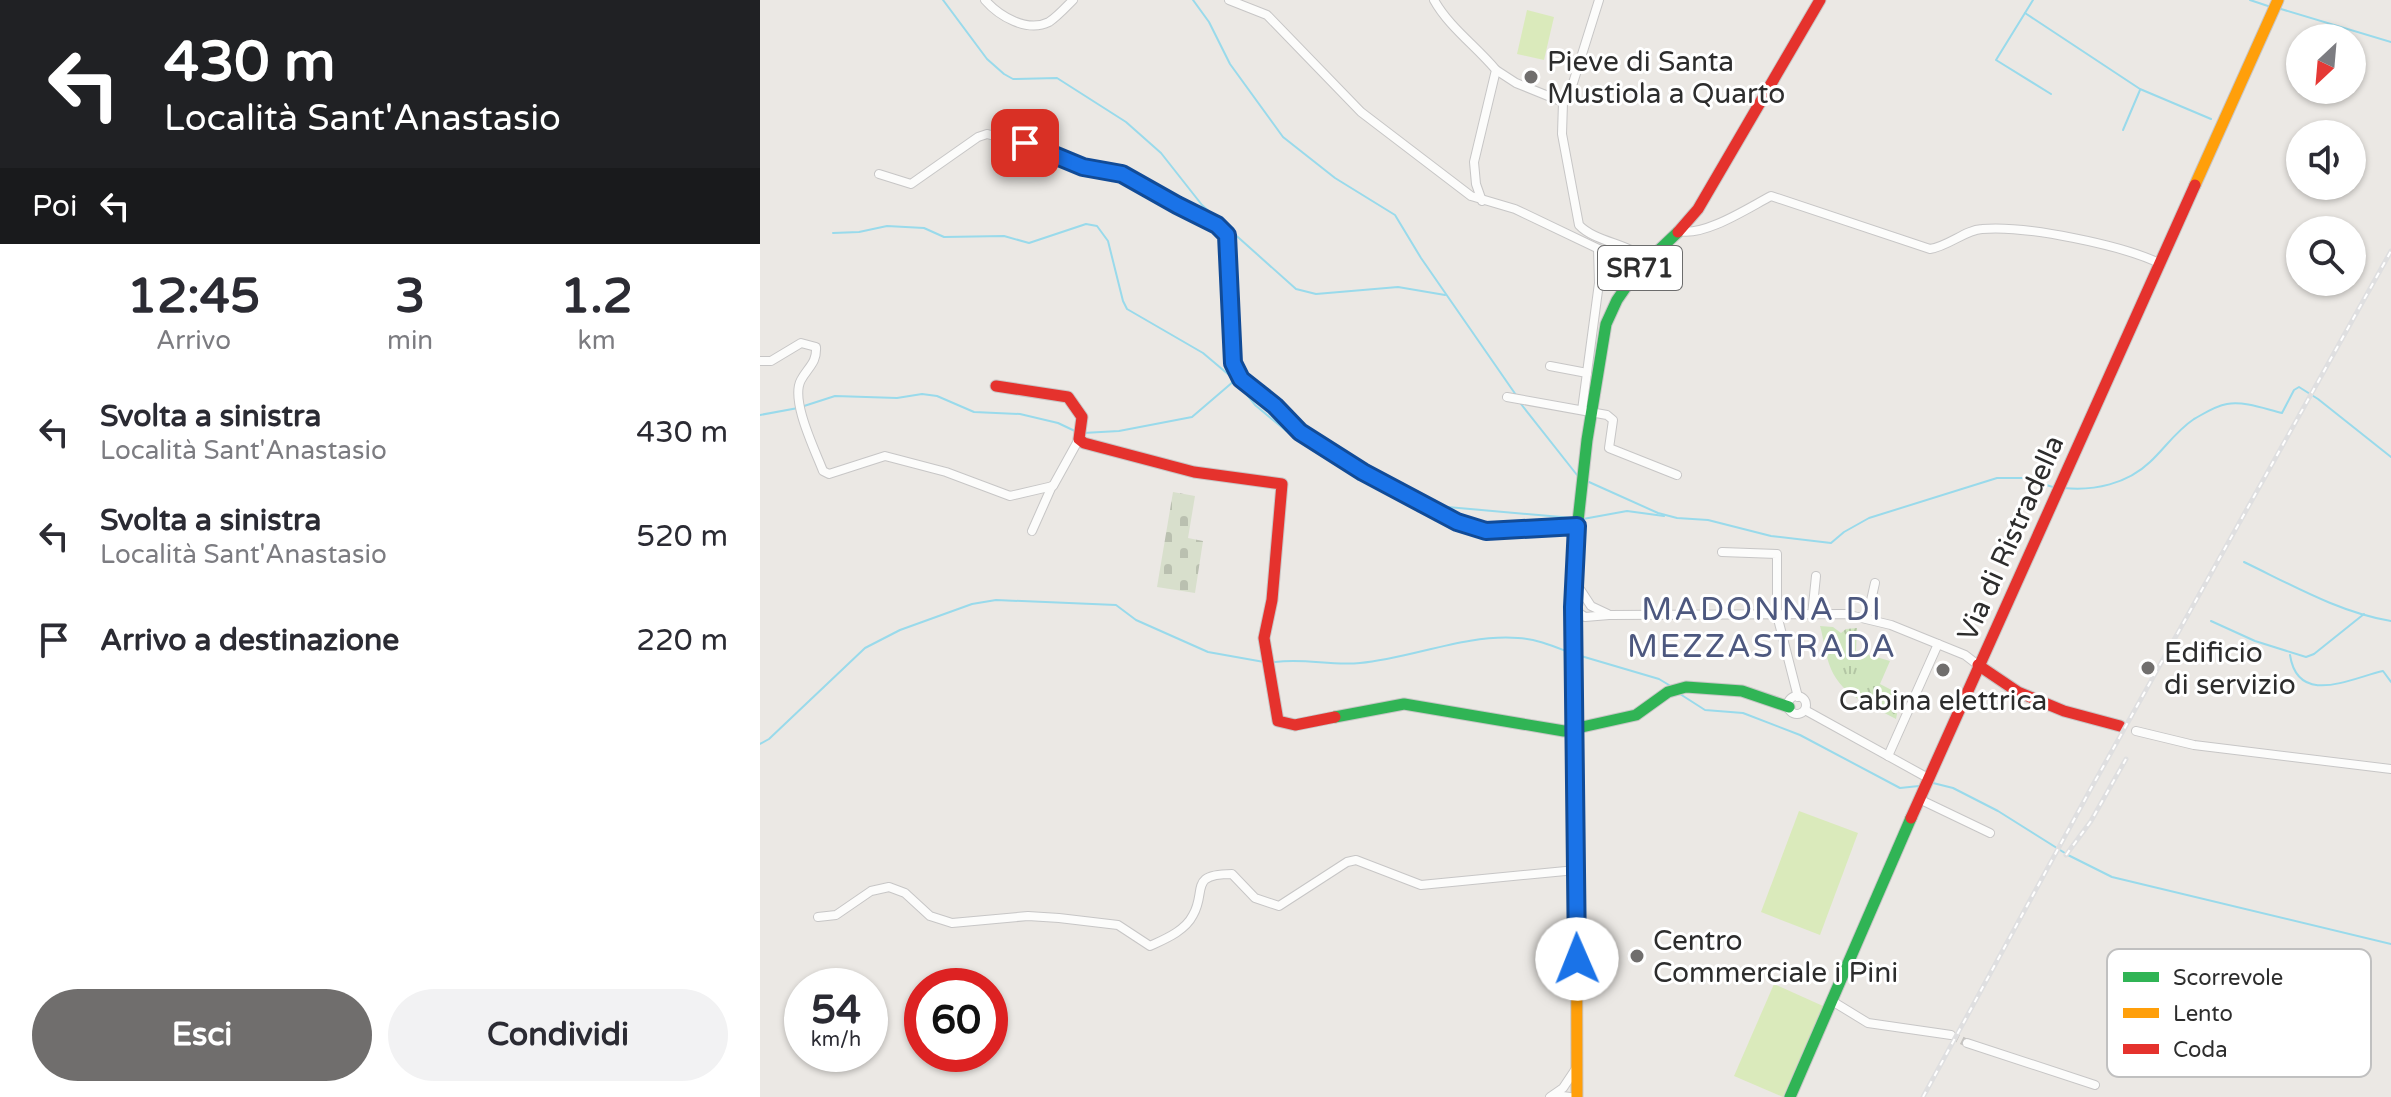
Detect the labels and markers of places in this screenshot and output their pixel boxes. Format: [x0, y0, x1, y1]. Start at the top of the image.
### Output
place label: Pieve di Santa Mustiola a Quarto [1547, 45, 1785, 111]
marker: Pieve di Santa Mustiola a Quarto [1522, 68, 1540, 86]
pin [991, 109, 1059, 177]
place label: Edificio di servizio [2164, 636, 2296, 702]
marker: Edificio di servizio [2139, 659, 2157, 677]
marker: Cabina elettrica [1934, 661, 1952, 679]
place label: Cabina elettrica [1839, 684, 2047, 718]
place label: Centro Commerciale i Pini [1653, 924, 1898, 990]
marker: Centro Commerciale i Pini [1628, 947, 1646, 965]

